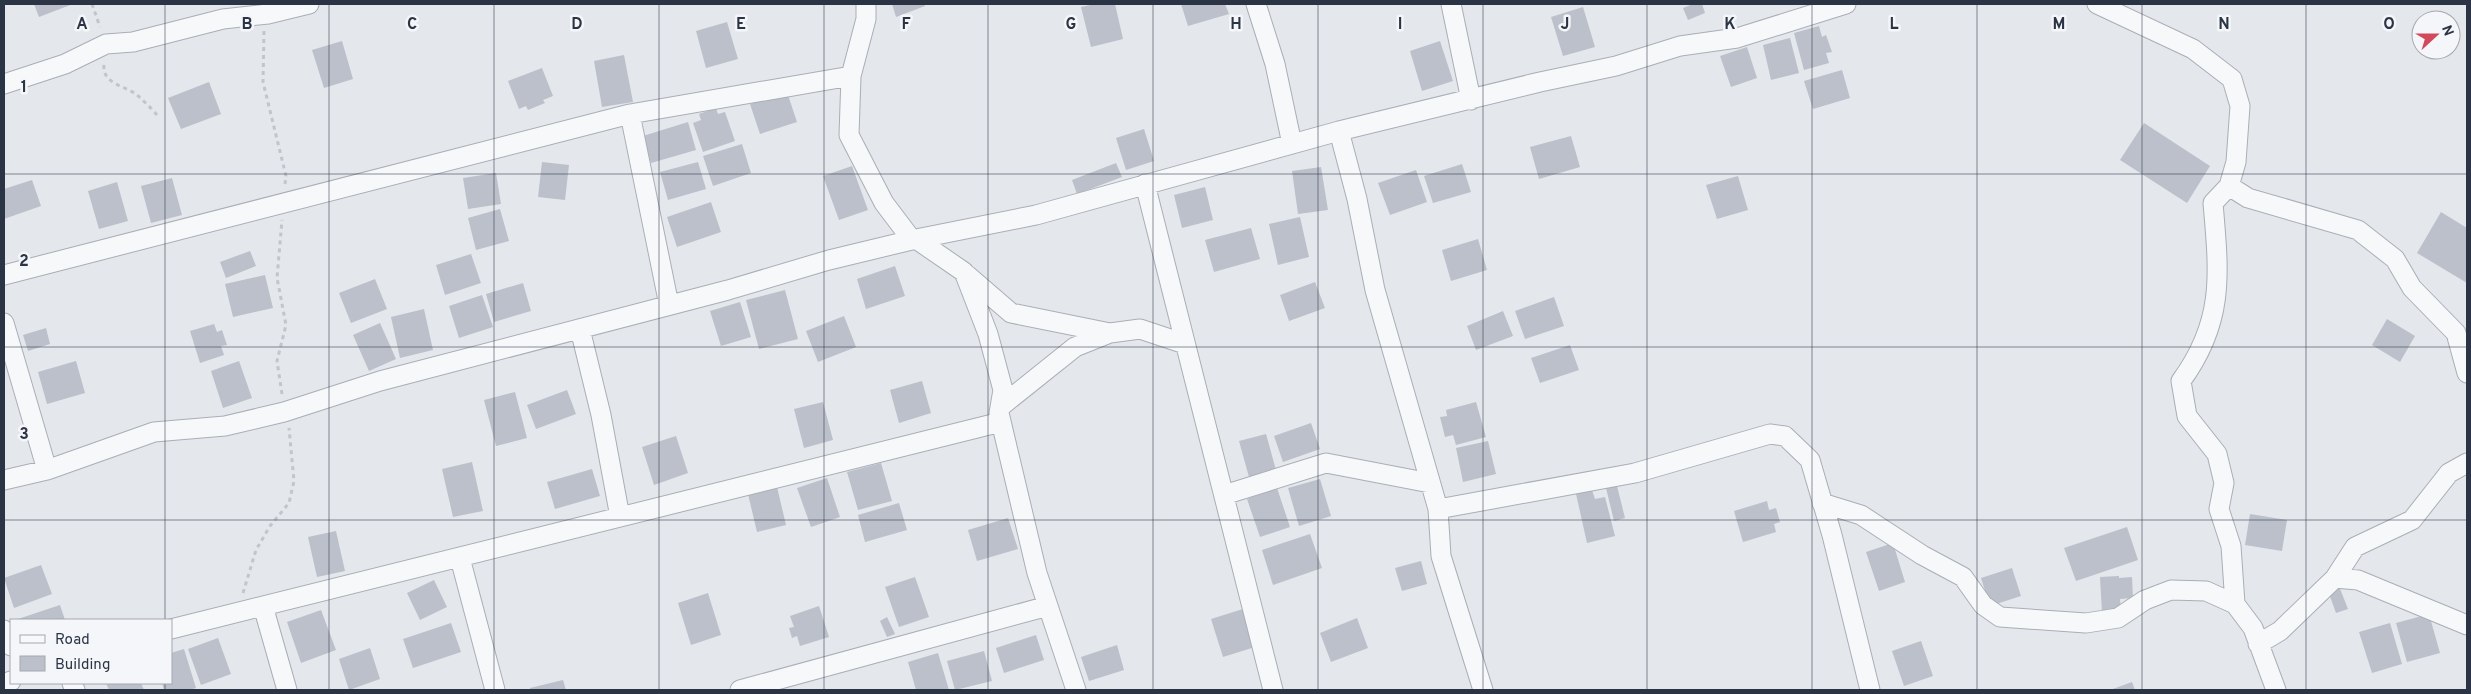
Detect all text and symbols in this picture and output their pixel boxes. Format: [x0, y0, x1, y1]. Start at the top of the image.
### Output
north arrow [2411, 10, 2461, 60]
text: A [76, 15, 88, 35]
text: B [241, 15, 253, 35]
text: C [407, 15, 417, 35]
text: D [571, 15, 583, 35]
text: E [736, 15, 746, 35]
text: F [901, 15, 911, 35]
text: G [1066, 15, 1076, 35]
text: H [1230, 15, 1242, 35]
text: I [1398, 15, 1402, 35]
text: J [1561, 15, 1569, 35]
text: K [1724, 15, 1736, 35]
text: L [1889, 15, 1899, 35]
text: M [2053, 15, 2065, 35]
text: N [2218, 15, 2230, 35]
text: O [2383, 15, 2395, 35]
text: N [2437, 23, 2456, 39]
text: 1 [21, 78, 27, 98]
text: 2 [19, 252, 29, 272]
text: 3 [19, 425, 29, 445]
legend [10, 619, 172, 684]
text: Road [55, 631, 90, 650]
text: Building [55, 656, 110, 675]

